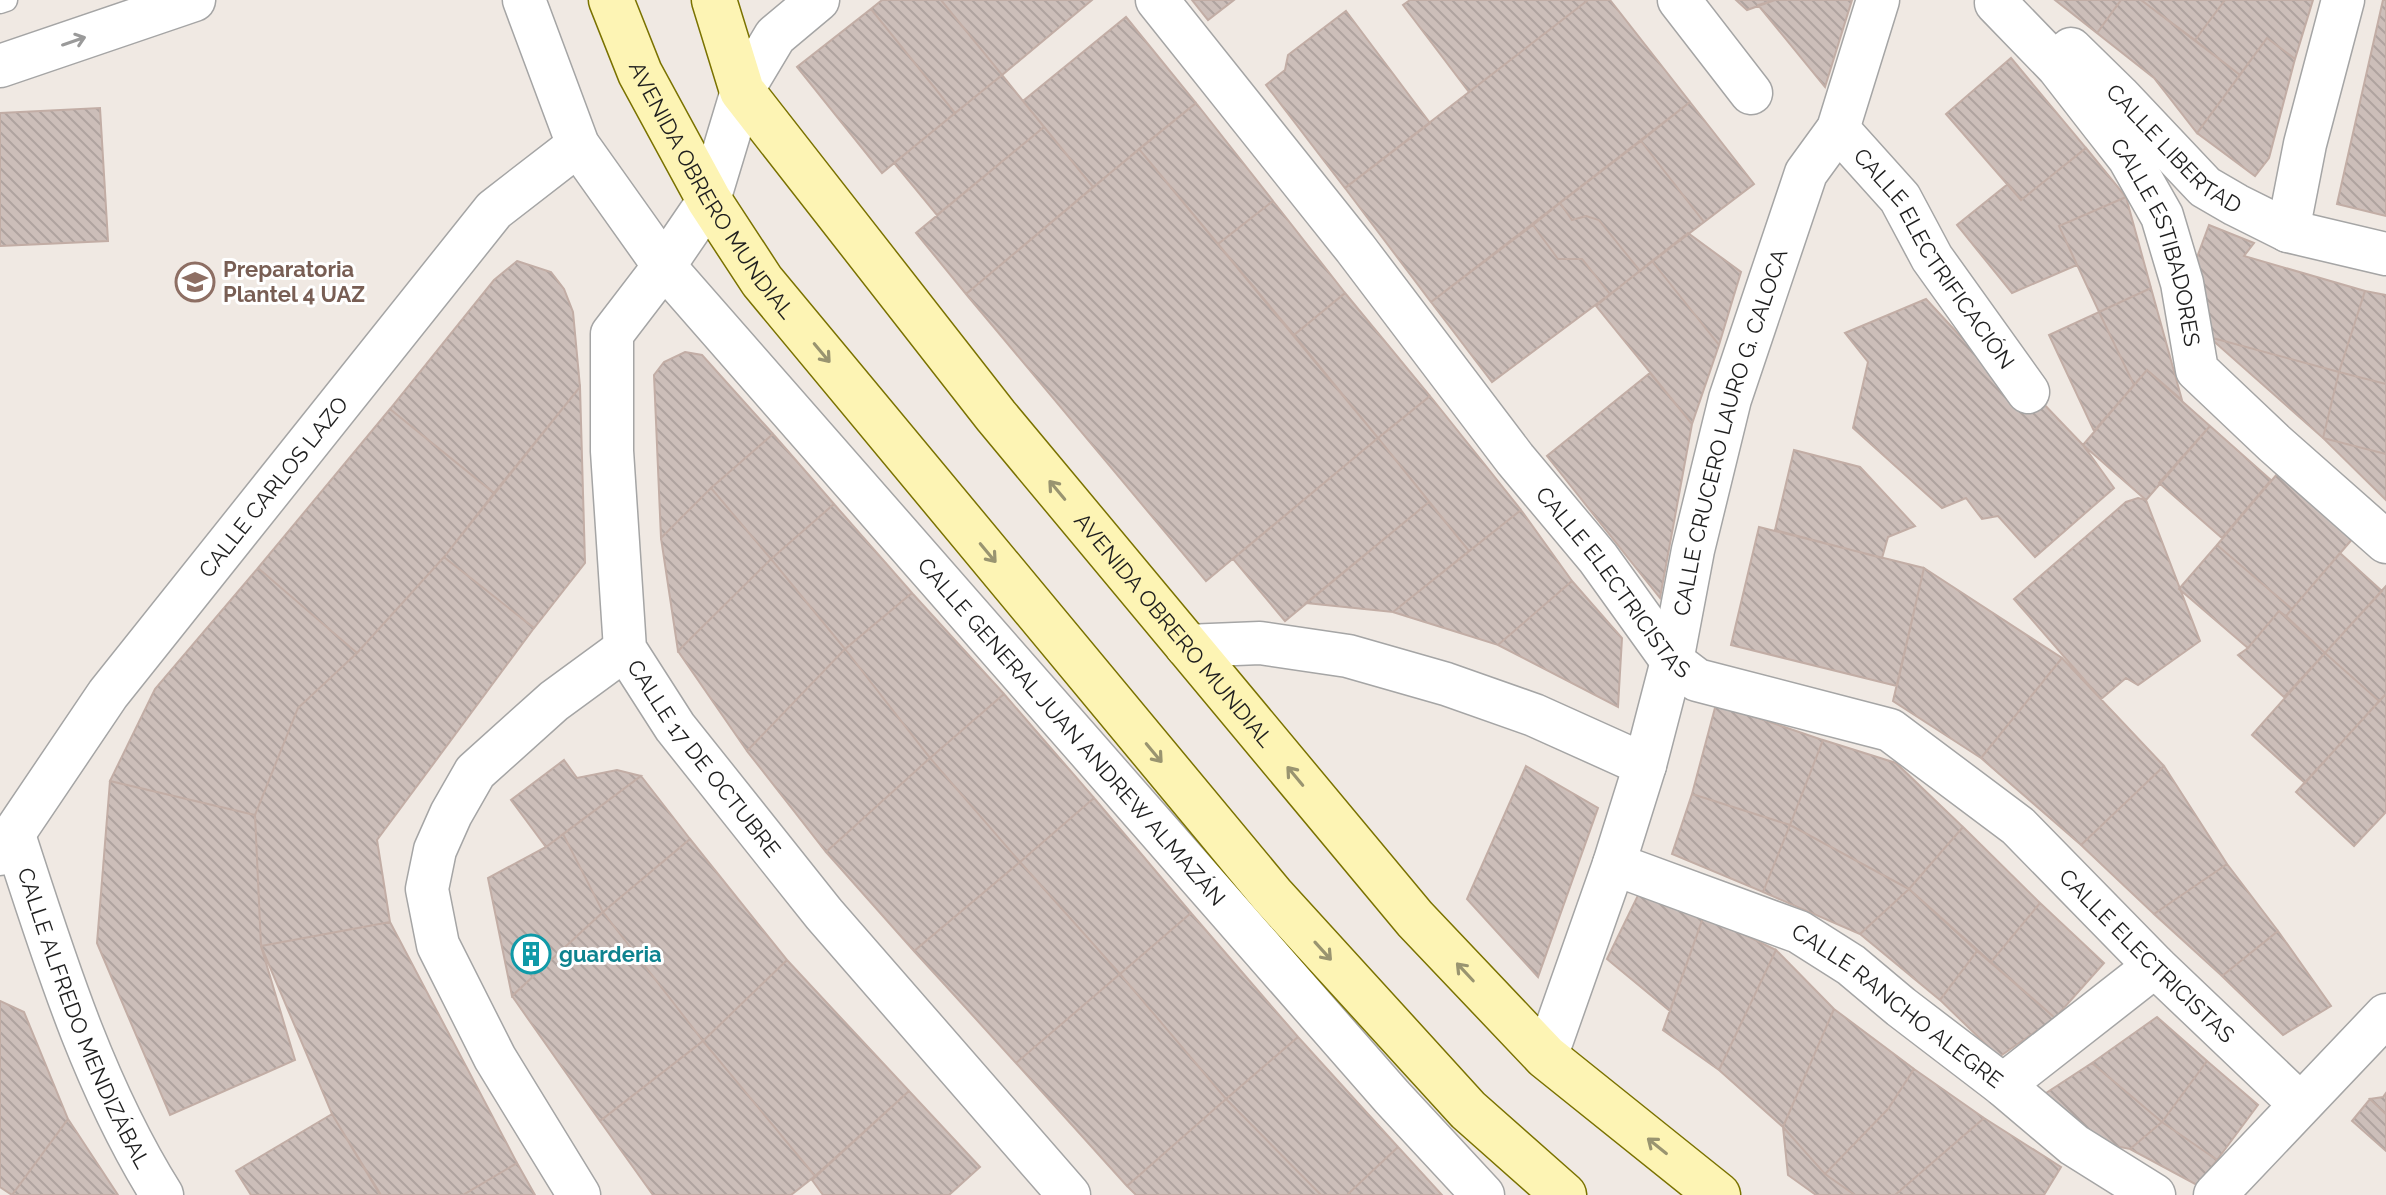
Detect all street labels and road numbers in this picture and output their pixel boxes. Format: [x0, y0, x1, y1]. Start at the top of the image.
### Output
street label: AVENIDA OBRERO MUNDIAL [624, 58, 801, 324]
street label: CALLE LIBERTAD [2101, 78, 2246, 219]
street label: CALLE ESTIBADORES [2105, 133, 2206, 348]
street label: CALLE ELECTRIFICACIÓN [1848, 143, 2020, 374]
street label: CALLE CRUCERO LAURO G. CALOCA [1668, 245, 1793, 618]
street label: CALLE CARLOS LAZO [193, 391, 353, 583]
street label: CALLE ELECTRICISTAS [1531, 481, 1696, 683]
street label: AVENIDA OBRERO MUNDIAL [1069, 508, 1279, 752]
street label: CALLE GENERAL JUAN ANDREW ALMAZÁN [912, 552, 1231, 911]
street label: CALLE 17 DE OCTUBRE [622, 655, 786, 862]
street label: CALLE ELECTRICISTAS [2054, 863, 2240, 1048]
street label: CALLE ALFREDO MENDIZÁBAL [12, 864, 156, 1173]
street label: CALLE RANCHO ALEGRE [1787, 918, 2008, 1093]

